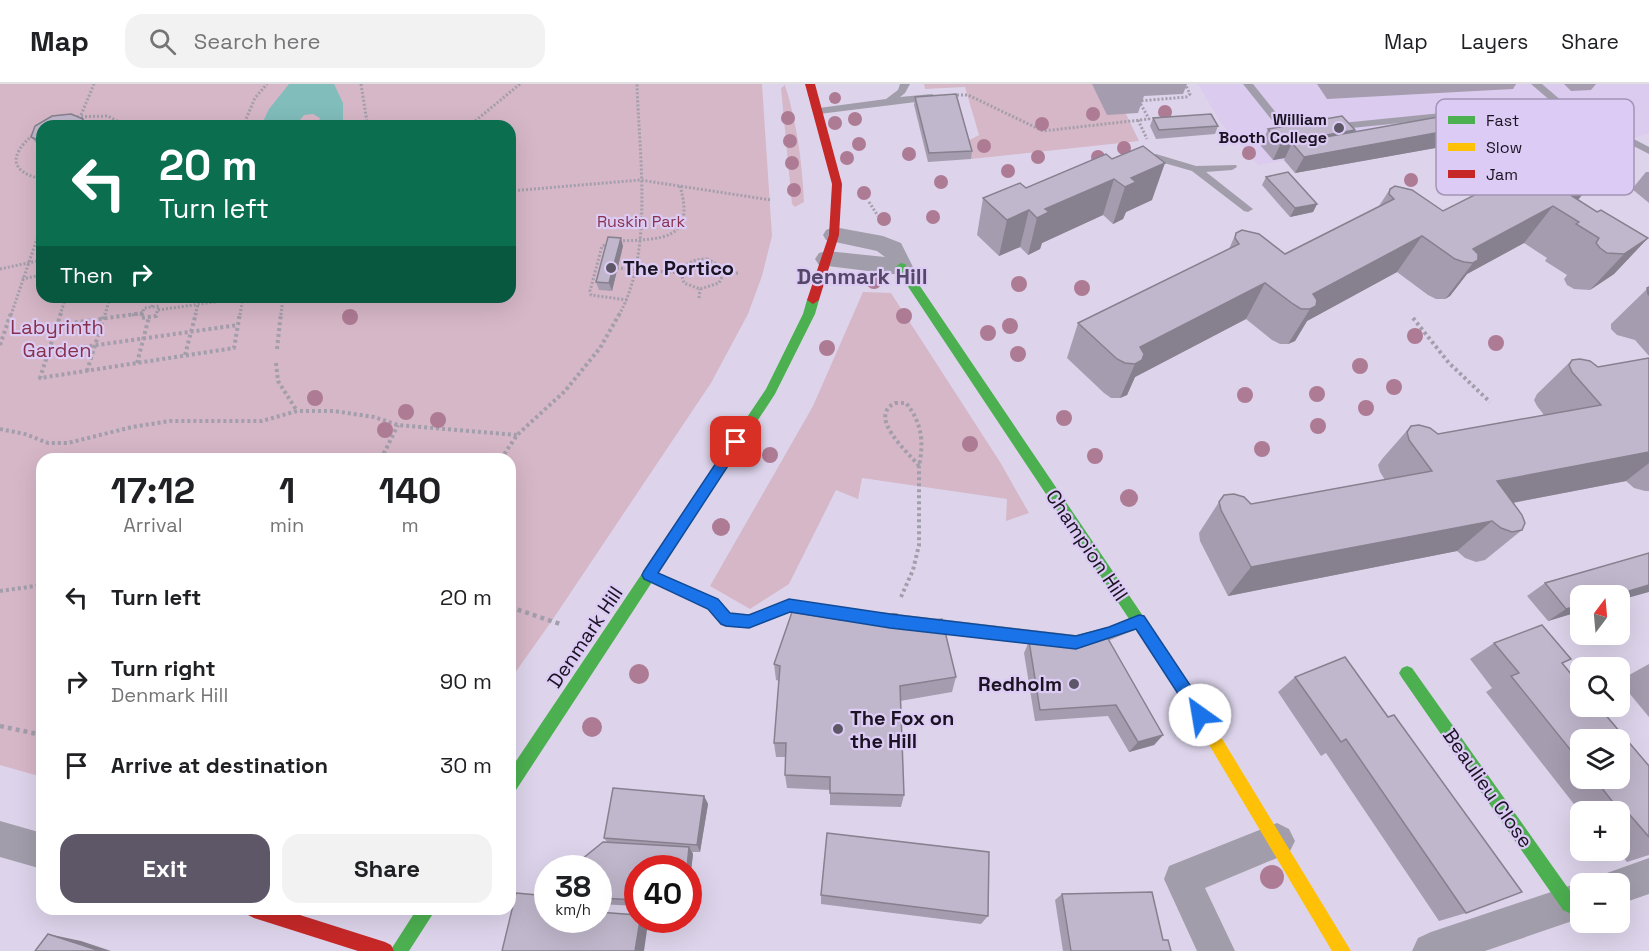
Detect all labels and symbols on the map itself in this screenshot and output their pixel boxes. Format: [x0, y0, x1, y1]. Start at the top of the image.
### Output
legend [1436, 99, 1634, 195]
place label: William Booth College [1219, 109, 1327, 148]
text: Fast [1486, 110, 1519, 131]
marker: William Booth College [1332, 121, 1346, 135]
text: Slow [1486, 137, 1522, 158]
text: Jam [1486, 164, 1518, 185]
park label: Ruskin Park [597, 211, 685, 232]
place label: The Portico [623, 255, 734, 281]
marker: The Portico [604, 261, 618, 275]
district label: Denmark Hill [796, 262, 928, 290]
park label: Labyrinth Garden [10, 314, 104, 363]
pin [710, 416, 761, 467]
street label: Champion Hill [1040, 484, 1134, 606]
street label: Denmark Hill [541, 581, 629, 693]
north arrow [1570, 585, 1630, 645]
place label: Redholm [978, 671, 1062, 697]
marker: Redholm [1067, 677, 1081, 691]
position arrow [1168, 683, 1232, 747]
place label: The Fox on the Hill [850, 705, 954, 754]
marker: The Fox on the Hill [831, 722, 845, 736]
street label: Beaulieu Close [1437, 723, 1539, 853]
speed limit sign: 40 [624, 855, 702, 933]

